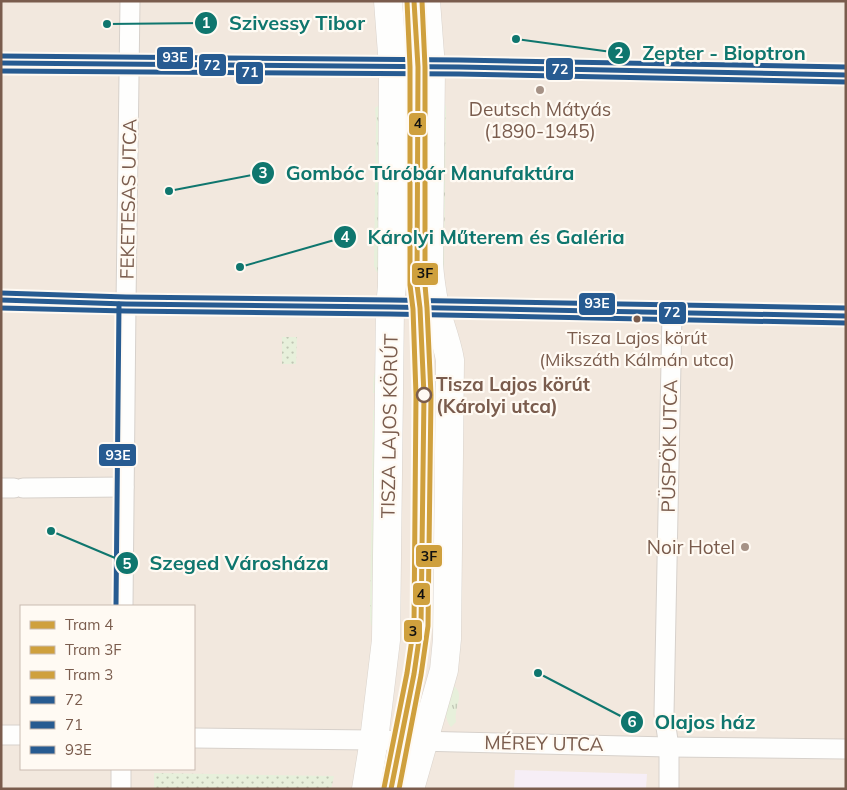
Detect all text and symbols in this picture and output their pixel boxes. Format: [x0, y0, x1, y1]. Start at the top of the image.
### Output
callout: Szivessy Tibor [194, 5, 375, 40]
text: Szivessy Tibor [229, 10, 365, 35]
text: 1 [201, 13, 211, 32]
callout: Zepter - Bioptron [607, 36, 815, 71]
text: Zepter - Bioptron [642, 40, 806, 65]
text: 2 [614, 43, 624, 62]
line badge: 93E [156, 46, 194, 70]
text: 93E [162, 48, 188, 66]
line badge: 72 [198, 53, 227, 77]
text: 72 [204, 56, 220, 74]
line badge: 72 [545, 57, 574, 81]
text: 72 [552, 60, 568, 78]
line badge: 71 [235, 61, 264, 85]
text: 71 [242, 63, 258, 81]
marker: Deutsch Mátyás (1890-1945) [534, 84, 546, 96]
place label: Deutsch Mátyás (1890-1945) [469, 97, 611, 143]
line badge: 4 [408, 112, 427, 136]
text: 4 [414, 114, 423, 132]
street label: FEKETESAS UTCA [115, 118, 141, 280]
callout: Gombóc Túróbár Manufaktúra [250, 155, 584, 190]
text: Gombóc Túróbár Manufaktúra [286, 160, 574, 185]
text: 3 [258, 163, 268, 182]
callout: Károlyi Műterem és Galéria [333, 219, 635, 254]
text: Károlyi Műterem és Galéria [367, 224, 625, 249]
text: 4 [340, 227, 350, 246]
line badge: 3F [411, 262, 439, 286]
text: 3F [417, 264, 433, 282]
line badge: 93E [578, 292, 616, 316]
text: 93E [584, 294, 610, 312]
line badge: 72 [658, 301, 687, 325]
text: 72 [664, 303, 680, 321]
marker: Tisza Lajos körút (Mikszáth Kálmán utca) [632, 314, 642, 324]
place label: Tisza Lajos körút (Mikszáth Kálmán utca) [539, 326, 735, 371]
street label: TISZA LAJOS KÖRÚT [375, 333, 403, 519]
place label: Tisza Lajos körút (Károlyi utca) [436, 372, 590, 418]
street label: PÜSPÖK UTCA [656, 379, 682, 513]
marker: Tisza Lajos körút (Károlyi utca) [416, 387, 432, 403]
line badge: 93E [98, 443, 137, 467]
text: 93E [105, 446, 131, 464]
place label: Noir Hotel [647, 535, 735, 559]
marker: Noir Hotel [739, 541, 751, 553]
line badge: 3F [415, 544, 443, 568]
callout: Szeged Városháza [114, 546, 338, 581]
text: 3F [421, 547, 437, 565]
text: Szeged Városháza [149, 550, 329, 575]
text: 5 [122, 554, 132, 573]
line badge: 4 [412, 582, 431, 606]
text: 4 [417, 585, 426, 603]
legend [20, 605, 195, 770]
text: Tram 4 [65, 615, 113, 634]
line badge: 3 [403, 619, 423, 643]
text: 3 [409, 622, 417, 640]
text: Tram 3F [65, 640, 122, 659]
text: Tram 3 [65, 665, 113, 684]
text: 72 [65, 690, 83, 709]
callout: Olajos ház [620, 704, 766, 739]
text: Olajos ház [655, 709, 755, 734]
text: 6 [627, 712, 637, 731]
text: 71 [65, 715, 83, 734]
street label: MÉREY UTCA [484, 730, 604, 756]
text: 93E [65, 740, 92, 759]

